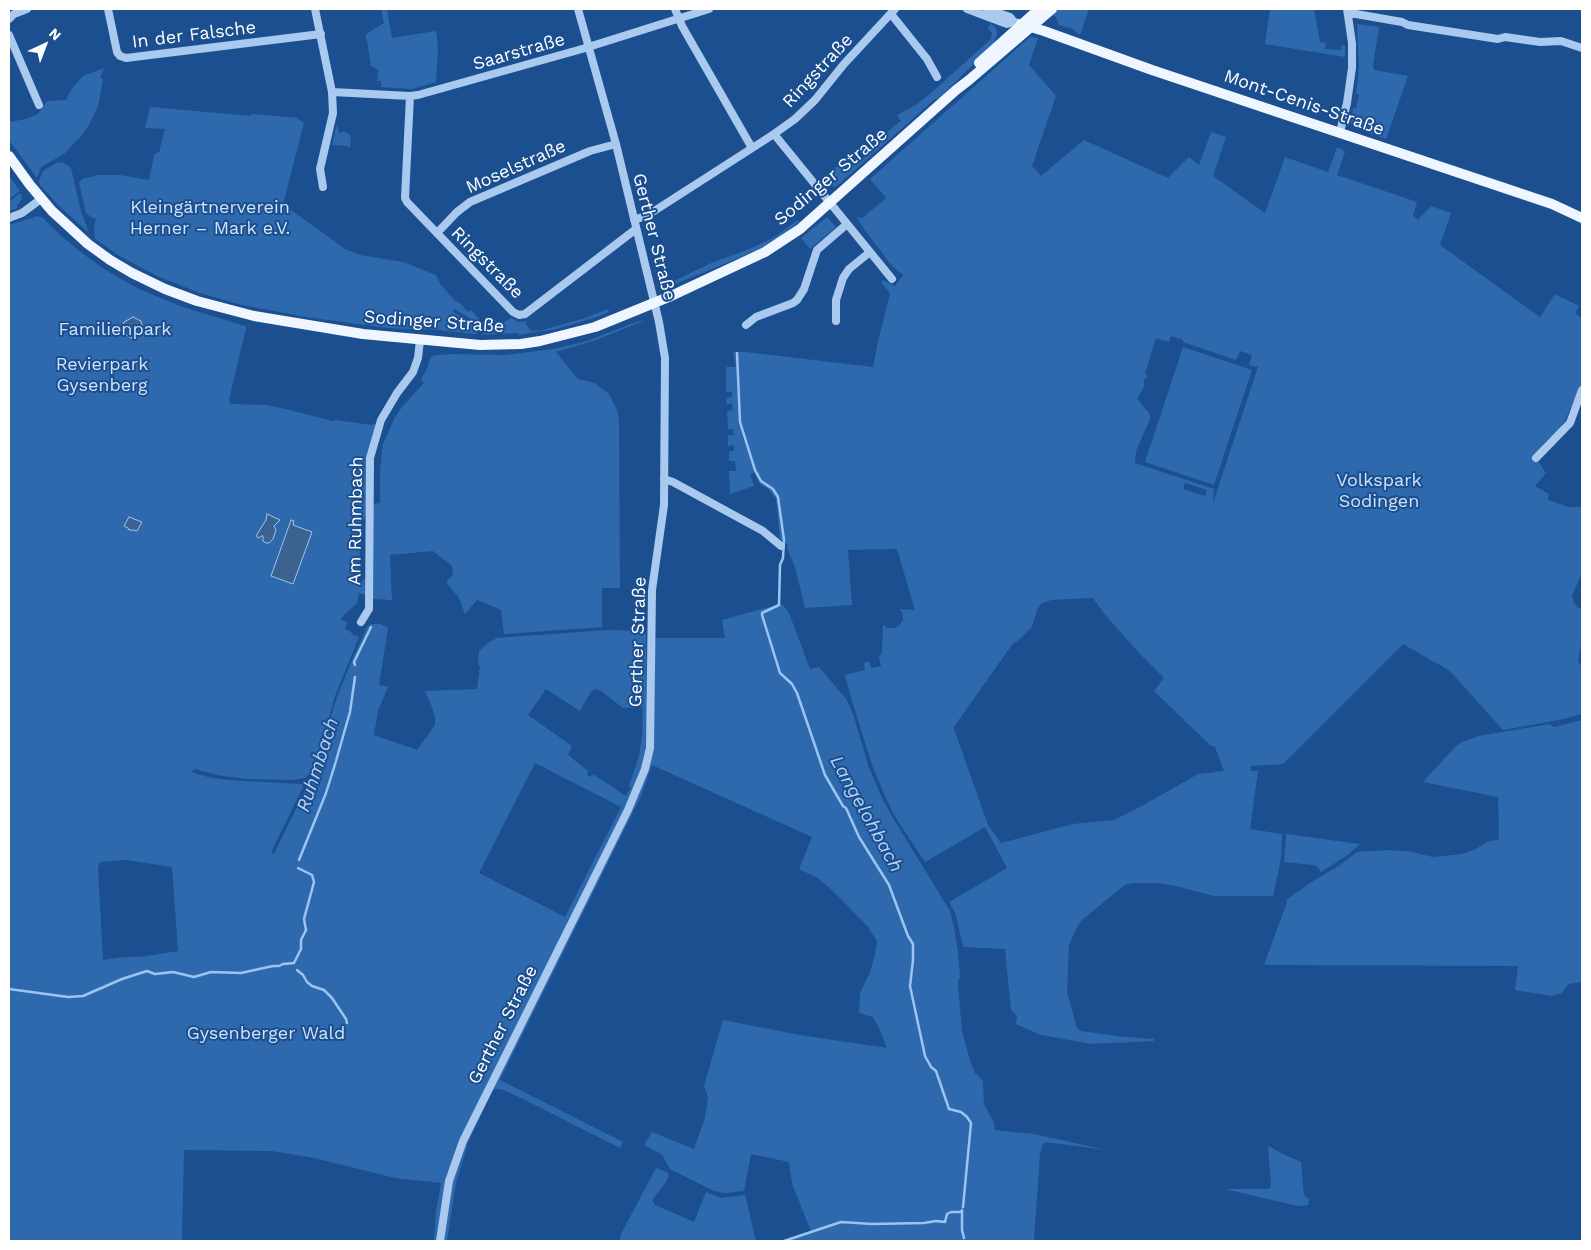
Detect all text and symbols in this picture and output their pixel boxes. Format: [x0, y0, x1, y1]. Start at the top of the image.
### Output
street label: In der Falsche [131, 17, 257, 53]
north arrow [20, 20, 70, 70]
text: N [46, 25, 64, 43]
street label: Saarstraße [471, 29, 567, 75]
street label: Ringstraße [778, 30, 858, 112]
street label: Mont-Cenis-Straße [1221, 65, 1387, 141]
street label: Sodinger Straße [770, 123, 892, 231]
street label: Moselstraße [463, 135, 569, 199]
street label: Gerther Straße [628, 171, 680, 303]
park label: Kleingärtnerverein Herner – Mark e.V. [130, 197, 290, 240]
street label: Ringstraße [446, 222, 528, 304]
street label: Sodinger Straße [363, 306, 505, 338]
park label: Familienpark [58, 319, 172, 341]
park label: Revierpark Gysenberg [56, 354, 148, 396]
street label: Am Ruhmbach [344, 456, 368, 586]
park label: Volkspark Sodingen [1336, 470, 1422, 512]
street label: Gerther Straße [625, 576, 651, 708]
water label: Ruhmbach [292, 715, 344, 815]
water label: Langelohbach [825, 752, 907, 876]
street label: Gerther Straße [464, 962, 542, 1088]
park label: Gysenberger Wald [187, 1023, 345, 1045]

